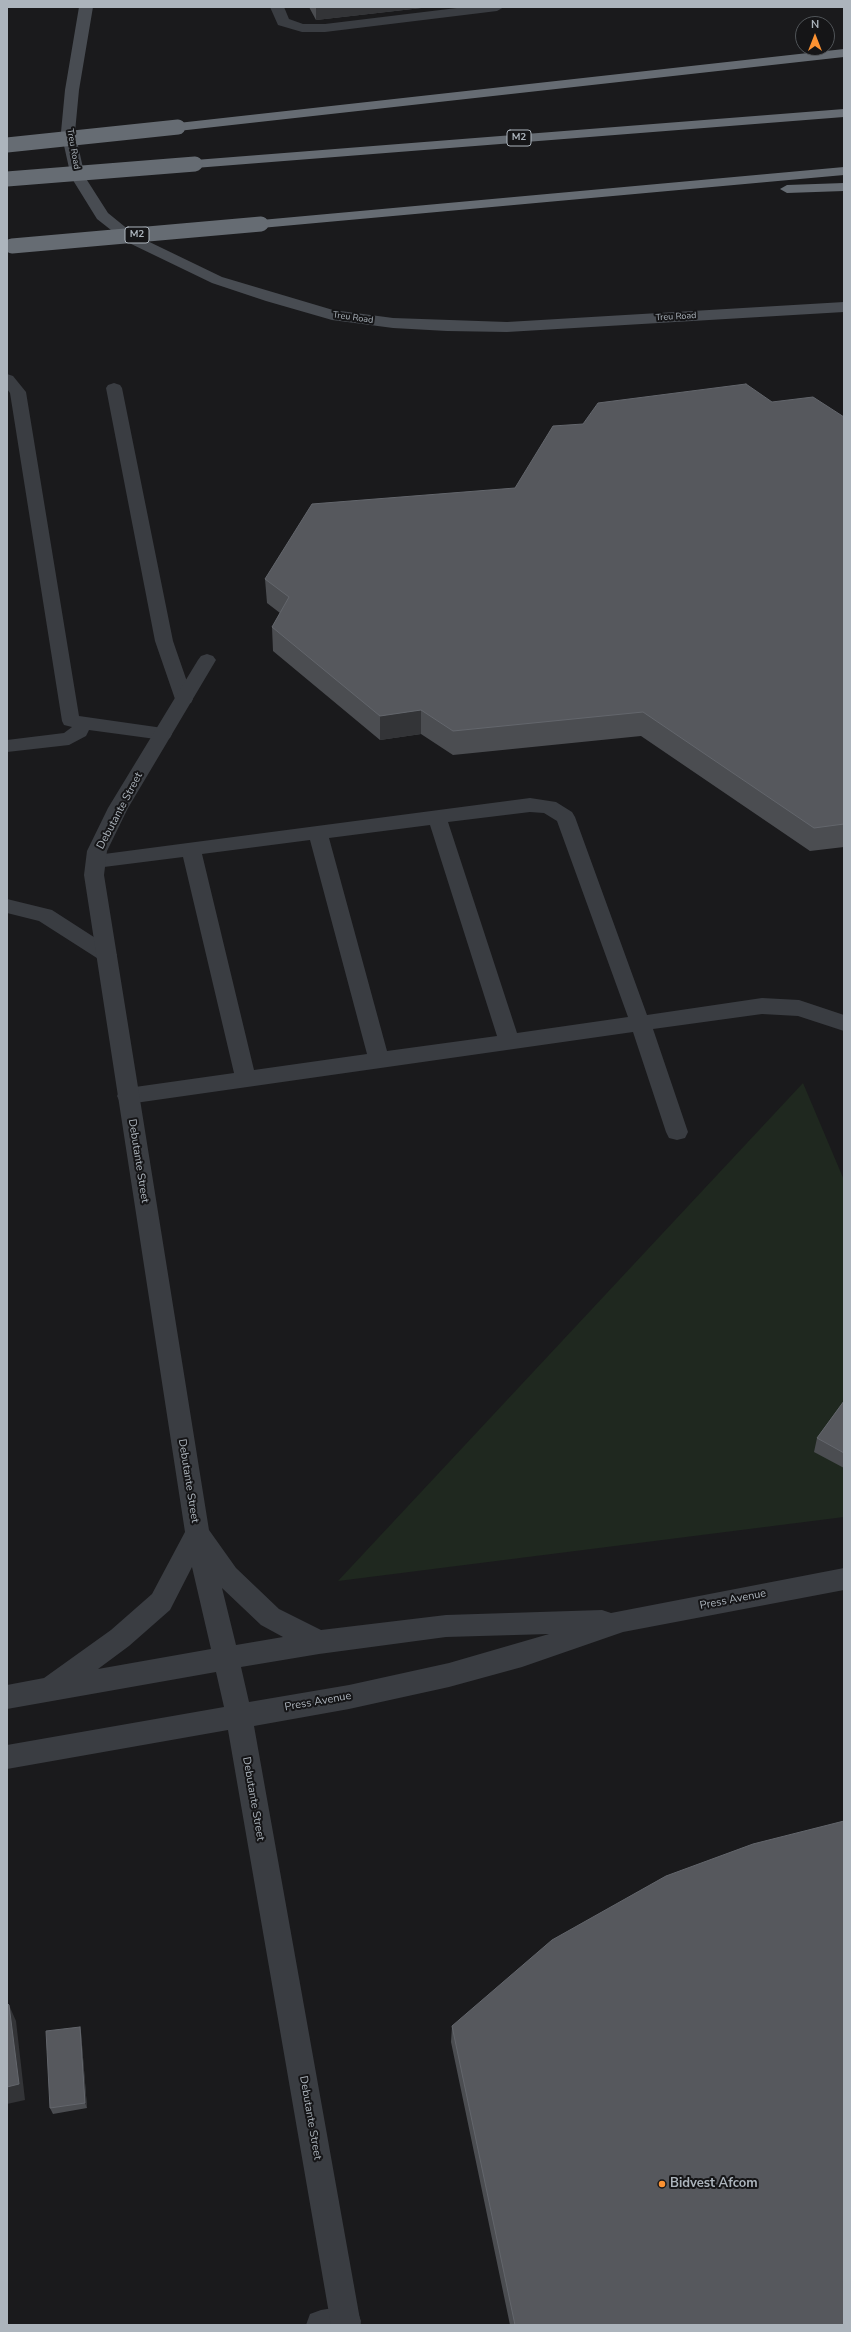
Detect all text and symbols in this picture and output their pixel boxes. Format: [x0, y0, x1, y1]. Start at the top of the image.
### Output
north arrow [795, 16, 835, 56]
text: N [811, 17, 819, 32]
street label: Treu Road [64, 128, 82, 170]
road number: M2 [507, 130, 531, 146]
road number: M2 [125, 227, 149, 243]
street label: Treu Road [332, 310, 374, 326]
street label: Treu Road [655, 311, 697, 323]
street label: Debutante Street [94, 770, 146, 852]
street label: Debutante Street [125, 1118, 151, 1204]
street label: Debutante Street [175, 1438, 201, 1524]
street label: Press Avenue [699, 1587, 767, 1613]
street label: Press Avenue [284, 1690, 352, 1714]
street label: Debutante Street [239, 1756, 267, 1842]
street label: Debutante Street [296, 2075, 324, 2161]
place label: Bidvest Afcom [670, 2176, 758, 2192]
marker: Bidvest Afcom [657, 2179, 667, 2189]

